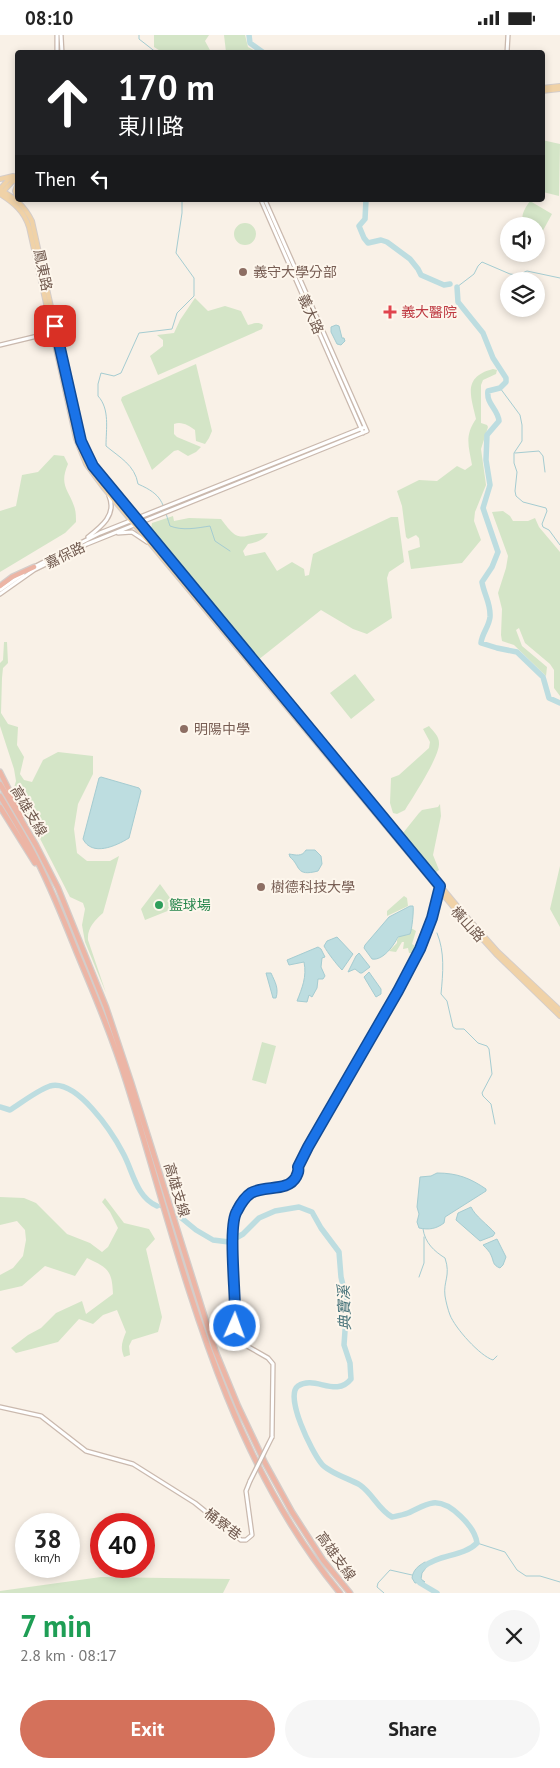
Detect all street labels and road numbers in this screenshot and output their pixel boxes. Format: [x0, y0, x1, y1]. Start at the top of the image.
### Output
street label: 鳳東路 [30, 248, 56, 292]
street label: 義大路 [294, 291, 328, 337]
street label: 嘉保路 [42, 538, 88, 572]
street label: 高雄支線 [7, 782, 51, 840]
street label: 橫山路 [447, 902, 489, 946]
street label: 高雄支線 [160, 1161, 194, 1219]
street label: 桶寮巷 [201, 1504, 245, 1544]
street label: 高雄支線 [312, 1528, 360, 1584]

